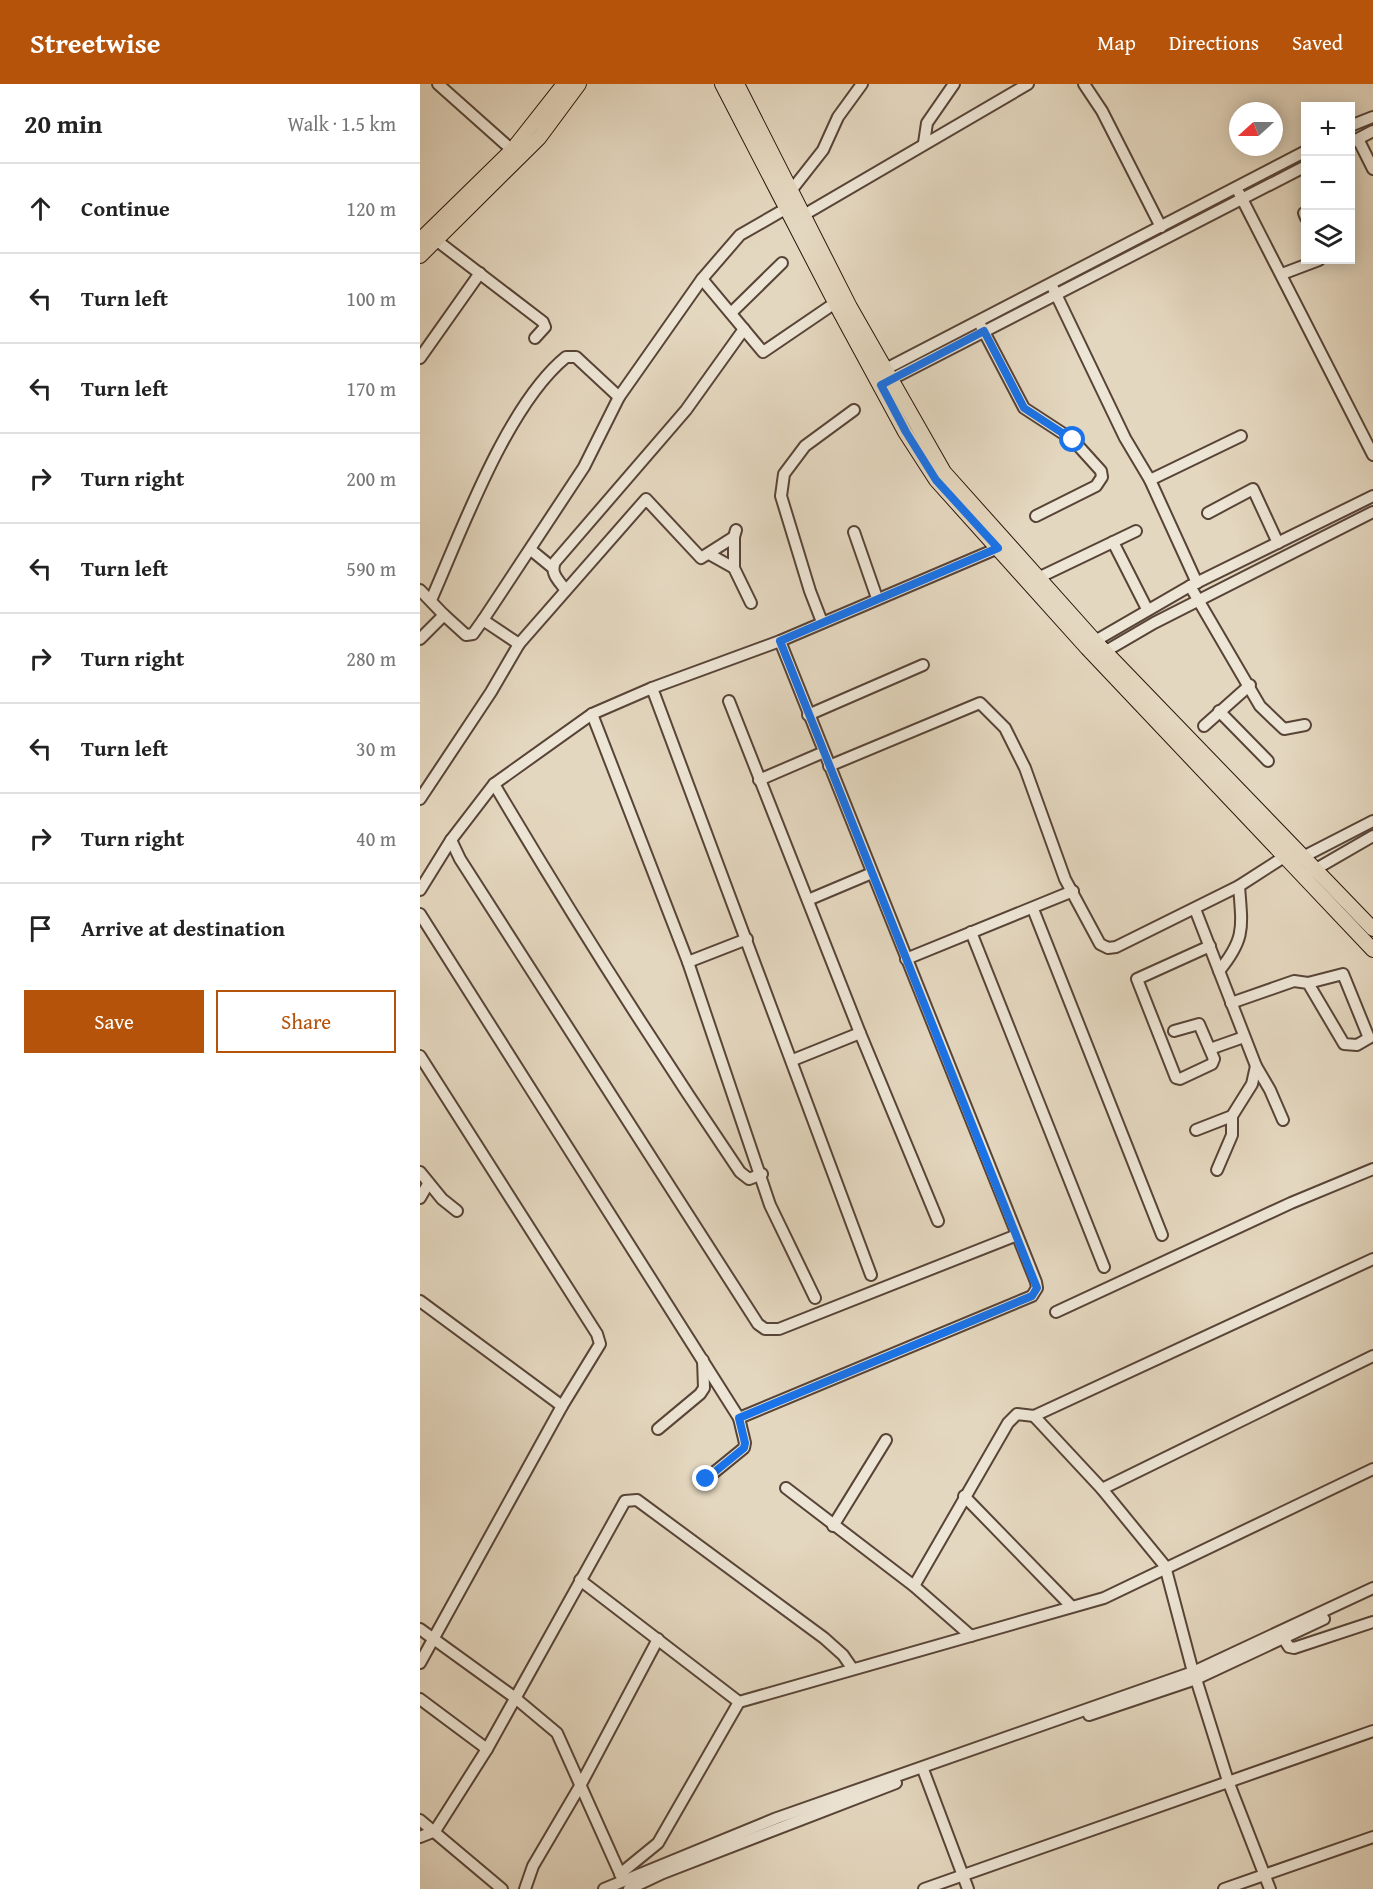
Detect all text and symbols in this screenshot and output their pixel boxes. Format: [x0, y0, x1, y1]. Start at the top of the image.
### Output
text: Streetwise [30, 22, 160, 63]
text: Map [1097, 27, 1136, 58]
text: Directions [1169, 27, 1259, 58]
text: Saved [1292, 27, 1343, 58]
north arrow [1229, 102, 1283, 156]
map controls [1301, 102, 1355, 264]
button: + [1301, 102, 1355, 156]
text: 20 min [24, 104, 102, 143]
text: Walk · 1.5 km [287, 109, 396, 138]
button: − [1301, 156, 1355, 210]
icon: ahead [24, 192, 57, 225]
text: Continue [81, 192, 170, 224]
text: 120 m [346, 194, 396, 223]
button: layers [1301, 210, 1355, 264]
icon: left [24, 282, 57, 315]
text: Turn left [81, 282, 168, 314]
text: 100 m [346, 284, 396, 313]
icon: left [24, 372, 57, 405]
text: Turn left [81, 372, 168, 404]
text: 170 m [346, 374, 396, 403]
route start [1059, 426, 1085, 452]
icon: right [24, 462, 57, 495]
text: Turn right [81, 462, 184, 494]
text: 200 m [346, 464, 396, 493]
icon: left [24, 552, 57, 585]
text: Turn left [81, 552, 168, 584]
text: 590 m [346, 554, 396, 583]
icon: right [24, 642, 57, 675]
text: Turn right [81, 642, 184, 674]
text: 280 m [346, 644, 396, 673]
icon: left [24, 732, 57, 765]
text: Turn left [81, 732, 168, 764]
text: 30 m [356, 734, 396, 763]
icon: right [24, 822, 57, 855]
text: Turn right [81, 822, 184, 854]
text: 40 m [356, 824, 396, 853]
icon: arrive [24, 912, 57, 945]
text: Arrive at destination [81, 912, 285, 944]
button: Save [24, 990, 204, 1053]
button: Share [216, 990, 396, 1053]
route end [692, 1465, 718, 1491]

